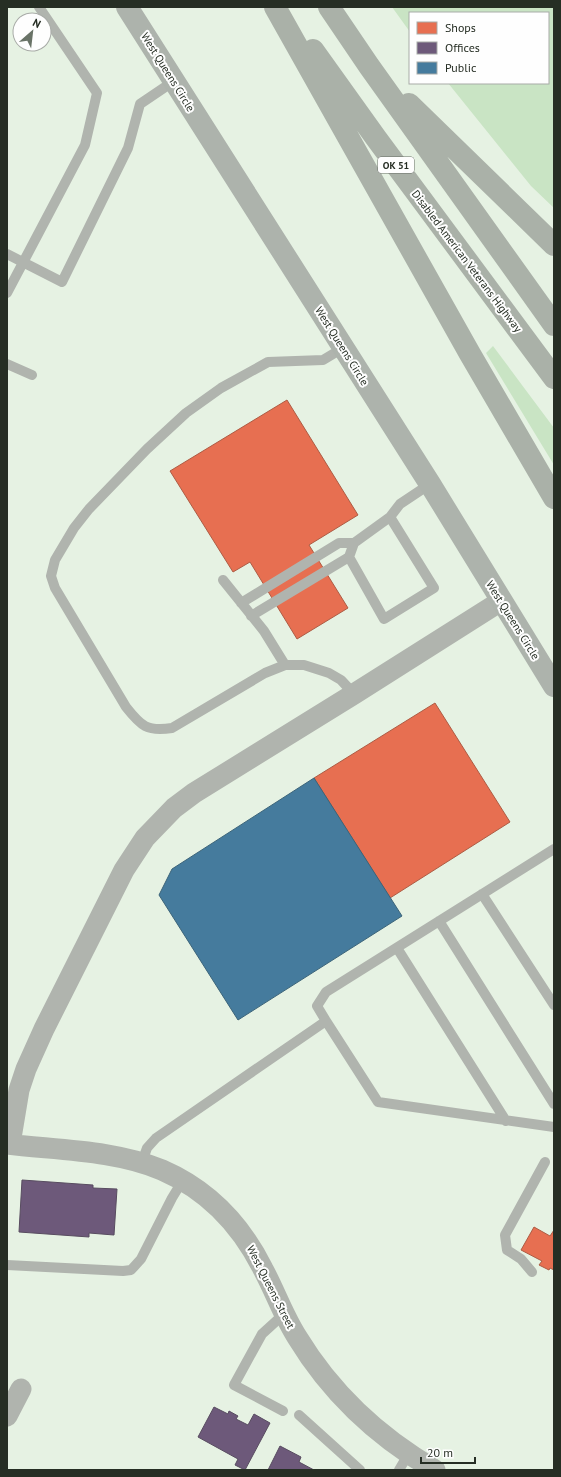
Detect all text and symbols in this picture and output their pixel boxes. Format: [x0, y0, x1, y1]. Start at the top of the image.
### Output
north arrow [12, 12, 52, 52]
legend [409, 12, 549, 84]
text: N [30, 15, 43, 31]
text: Shops [445, 20, 476, 35]
street label: West Queens Circle [138, 30, 198, 114]
text: Offices [445, 40, 480, 55]
text: Public [445, 60, 477, 75]
road number: OK 51 [378, 157, 414, 173]
street label: Disabled American Veterans Highway [409, 187, 526, 335]
street label: West Queens Circle [312, 304, 372, 388]
street label: West Queens Circle [483, 578, 543, 662]
street label: West Queens Street [244, 1243, 298, 1331]
scale bar [421, 1439, 475, 1465]
text: 20 m [427, 1445, 453, 1460]

